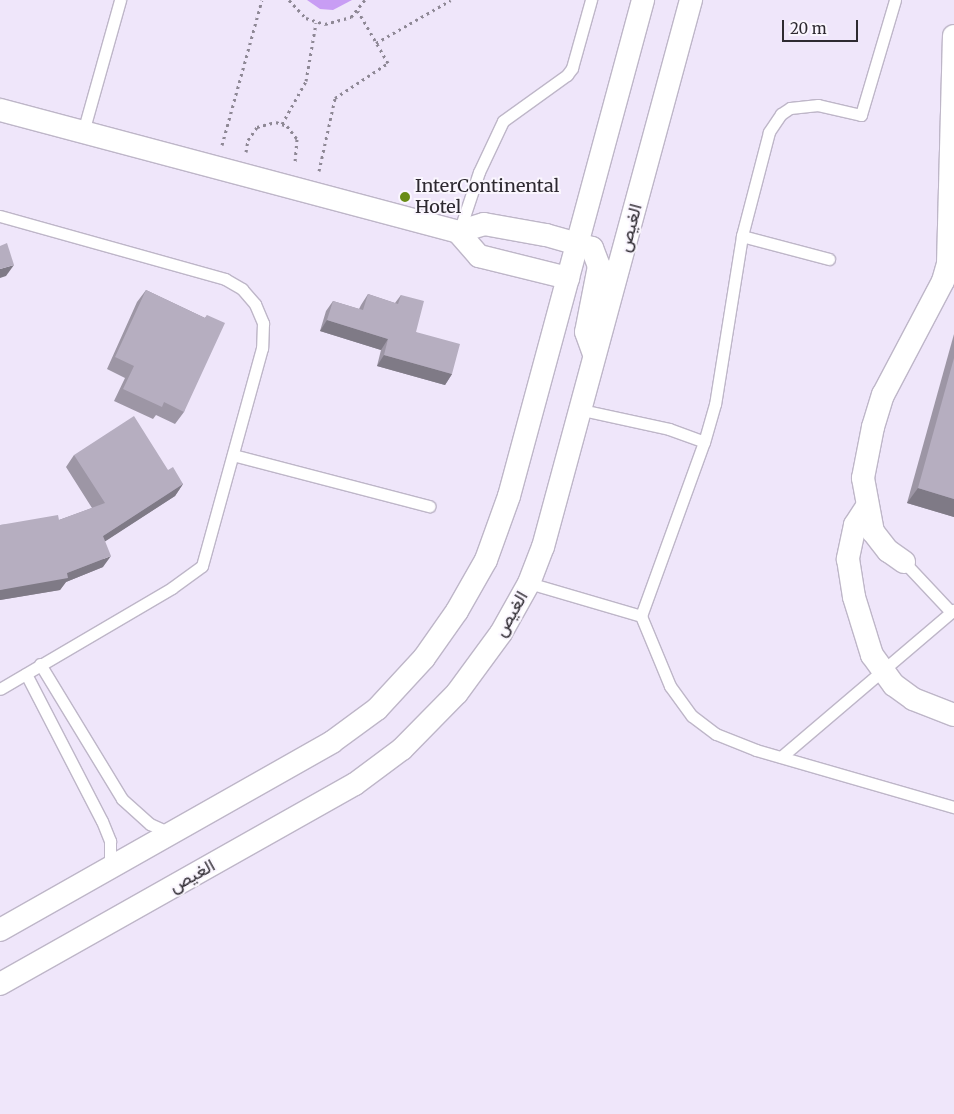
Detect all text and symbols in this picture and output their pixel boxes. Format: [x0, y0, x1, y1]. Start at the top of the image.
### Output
scale bar [784, 10, 860, 42]
text: 20 m [790, 19, 827, 38]
place label: InterContinental Hotel [415, 176, 559, 218]
marker: InterContinental Hotel [399, 191, 411, 203]
street label: الغيص [613, 202, 647, 254]
street label: الغيص [489, 587, 533, 641]
street label: الغيص [165, 855, 219, 897]

